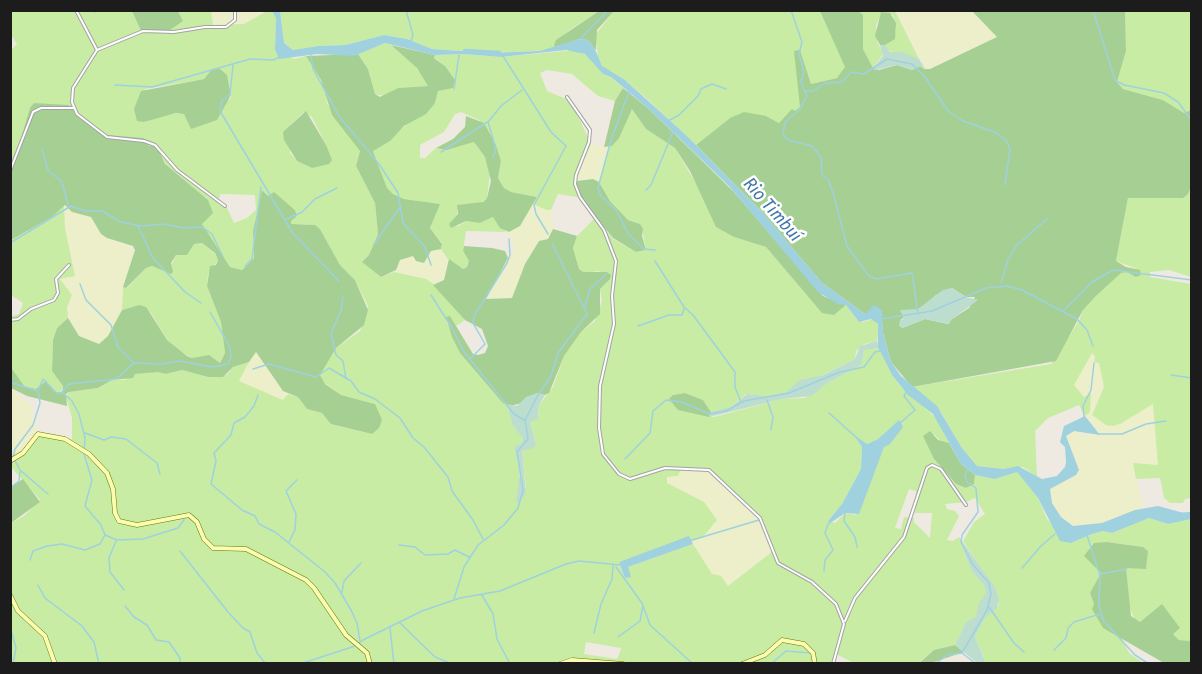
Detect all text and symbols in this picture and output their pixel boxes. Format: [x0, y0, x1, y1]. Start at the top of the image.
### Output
water label: Rio Timbuí [738, 174, 806, 246]

